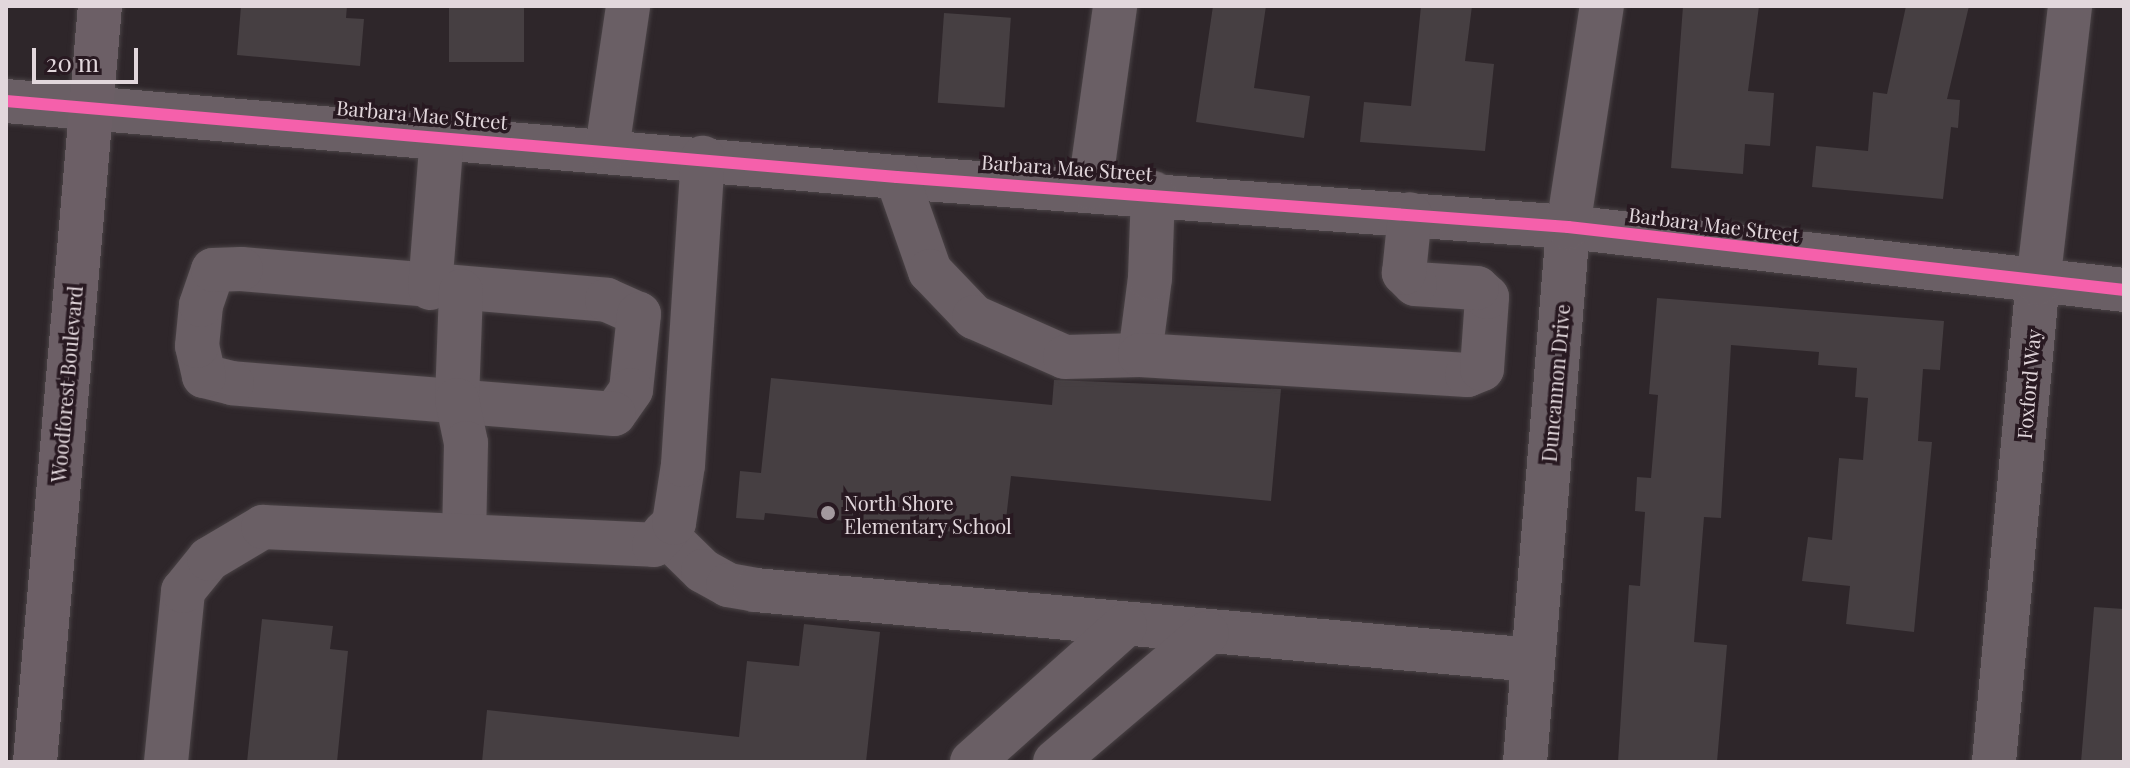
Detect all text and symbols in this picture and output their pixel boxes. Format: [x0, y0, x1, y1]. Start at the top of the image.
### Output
scale bar [36, 32, 142, 82]
text: 20 m [46, 46, 99, 78]
street label: Barbara Mae Street [335, 95, 509, 133]
street label: Barbara Mae Street [980, 149, 1154, 185]
street label: Barbara Mae Street [1627, 202, 1801, 246]
street label: Woodforest Boulevard [45, 285, 87, 483]
street label: Duncannon Drive [1536, 303, 1574, 463]
street label: Foxford Way [2011, 328, 2045, 440]
place label: North Shore Elementary School [844, 490, 1012, 537]
marker: North Shore Elementary School [819, 504, 837, 522]

